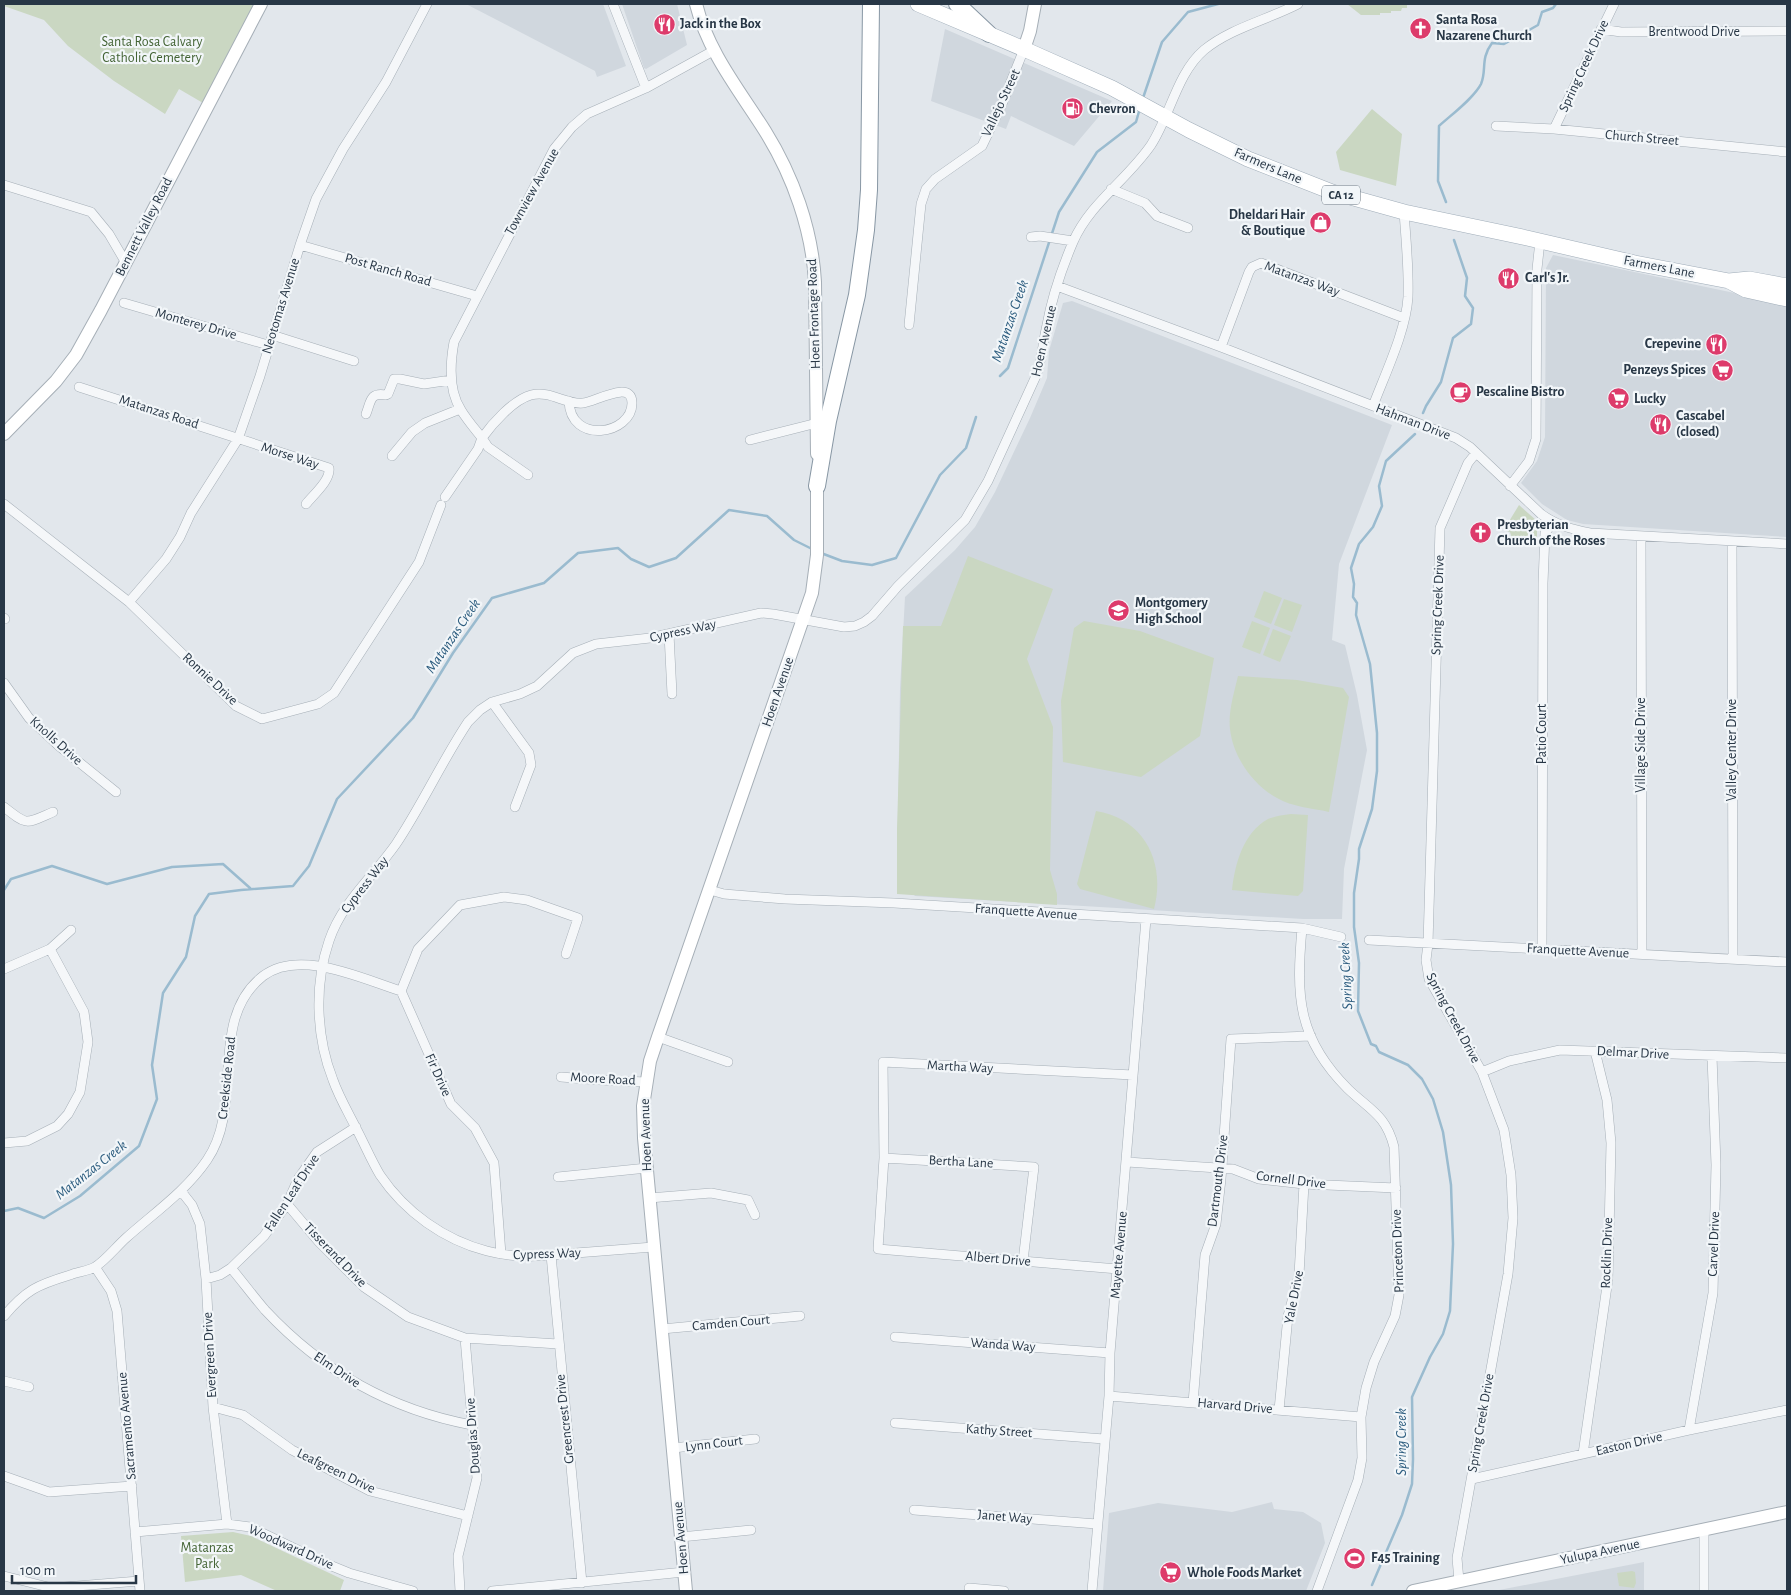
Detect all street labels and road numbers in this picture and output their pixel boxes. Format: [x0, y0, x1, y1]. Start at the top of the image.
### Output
street label: Spring Creek Drive [1557, 18, 1611, 114]
street label: Brentwood Drive [1648, 25, 1740, 39]
street label: Vallejo Street [979, 67, 1023, 139]
street label: Church Street [1605, 128, 1680, 148]
street label: Farmers Lane [1232, 145, 1304, 187]
street label: Townview Avenue [502, 146, 562, 238]
street label: Bennett Valley Road [113, 175, 175, 279]
road number: CA 12 [1322, 186, 1360, 204]
street label: Post Ranch Road [343, 251, 433, 289]
street label: Farmers Lane [1622, 253, 1696, 281]
street label: Neotomas Avenue [260, 256, 302, 356]
street label: Hoen Frontage Road [805, 259, 823, 369]
street label: Matanzas Way [1262, 259, 1342, 299]
street label: Hoen Avenue [1029, 304, 1059, 378]
street label: Monterey Drive [154, 306, 238, 342]
street label: Matanzas Road [117, 393, 201, 431]
street label: Hahman Drive [1374, 401, 1452, 443]
street label: Morse Way [259, 440, 321, 472]
street label: Spring Creek Drive [1429, 555, 1447, 655]
street label: Cypress Way [648, 617, 718, 645]
street label: Ronnie Drive [180, 650, 240, 708]
street label: Hoen Avenue [760, 655, 796, 729]
street label: Village Side Drive [1634, 697, 1648, 793]
street label: Valley Center Drive [1725, 699, 1739, 801]
street label: Patio Court [1535, 703, 1549, 764]
street label: Knolls Drive [27, 714, 85, 768]
street label: Cypress Way [339, 854, 391, 916]
street label: Franquette Avenue [974, 901, 1078, 923]
street label: Franquette Avenue [1526, 941, 1630, 961]
street label: Spring Creek Drive [1423, 971, 1483, 1065]
street label: Creekside Road [216, 1036, 238, 1120]
street label: Delmar Drive [1596, 1044, 1670, 1062]
street label: Fir Drive [422, 1051, 454, 1099]
street label: Martha Way [927, 1058, 993, 1076]
street label: Moore Road [570, 1070, 636, 1088]
street label: Hoen Avenue [638, 1098, 654, 1172]
street label: Dartmouth Drive [1205, 1134, 1231, 1228]
street label: Fallen Leaf Drive [262, 1152, 322, 1234]
street label: Bertha Lane [928, 1153, 994, 1171]
street label: Cornell Drive [1255, 1169, 1327, 1191]
street label: Princeton Drive [1390, 1209, 1406, 1293]
street label: Mayette Avenue [1108, 1211, 1130, 1299]
street label: Carvel Drive [1706, 1211, 1722, 1277]
street label: Rocklin Drive [1599, 1217, 1615, 1289]
street label: Tisserand Drive [301, 1220, 369, 1290]
street label: Cypress Way [513, 1246, 581, 1262]
street label: Albert Drive [965, 1249, 1031, 1269]
street label: Yale Drive [1282, 1269, 1306, 1325]
street label: Evergreen Drive [201, 1312, 219, 1398]
street label: Camden Court [692, 1313, 771, 1333]
street label: Wanda Way [970, 1336, 1036, 1354]
street label: Elm Drive [311, 1349, 363, 1391]
street label: Sacramento Avenue [115, 1372, 139, 1480]
street label: Spring Creek Drive [1465, 1372, 1497, 1474]
street label: Greencrest Drive [553, 1373, 577, 1465]
street label: Harvard Drive [1197, 1396, 1273, 1416]
street label: Douglas Drive [463, 1397, 483, 1475]
street label: Kathy Street [965, 1422, 1033, 1440]
street label: Easton Drive [1594, 1430, 1664, 1458]
street label: Lynn Court [684, 1433, 744, 1454]
street label: Leafgreen Drive [295, 1446, 377, 1496]
street label: Hoen Avenue [671, 1501, 691, 1575]
street label: Janet Way [977, 1508, 1033, 1526]
street label: Woodward Drive [246, 1522, 336, 1572]
street label: Yulupa Avenue [1559, 1537, 1641, 1567]

